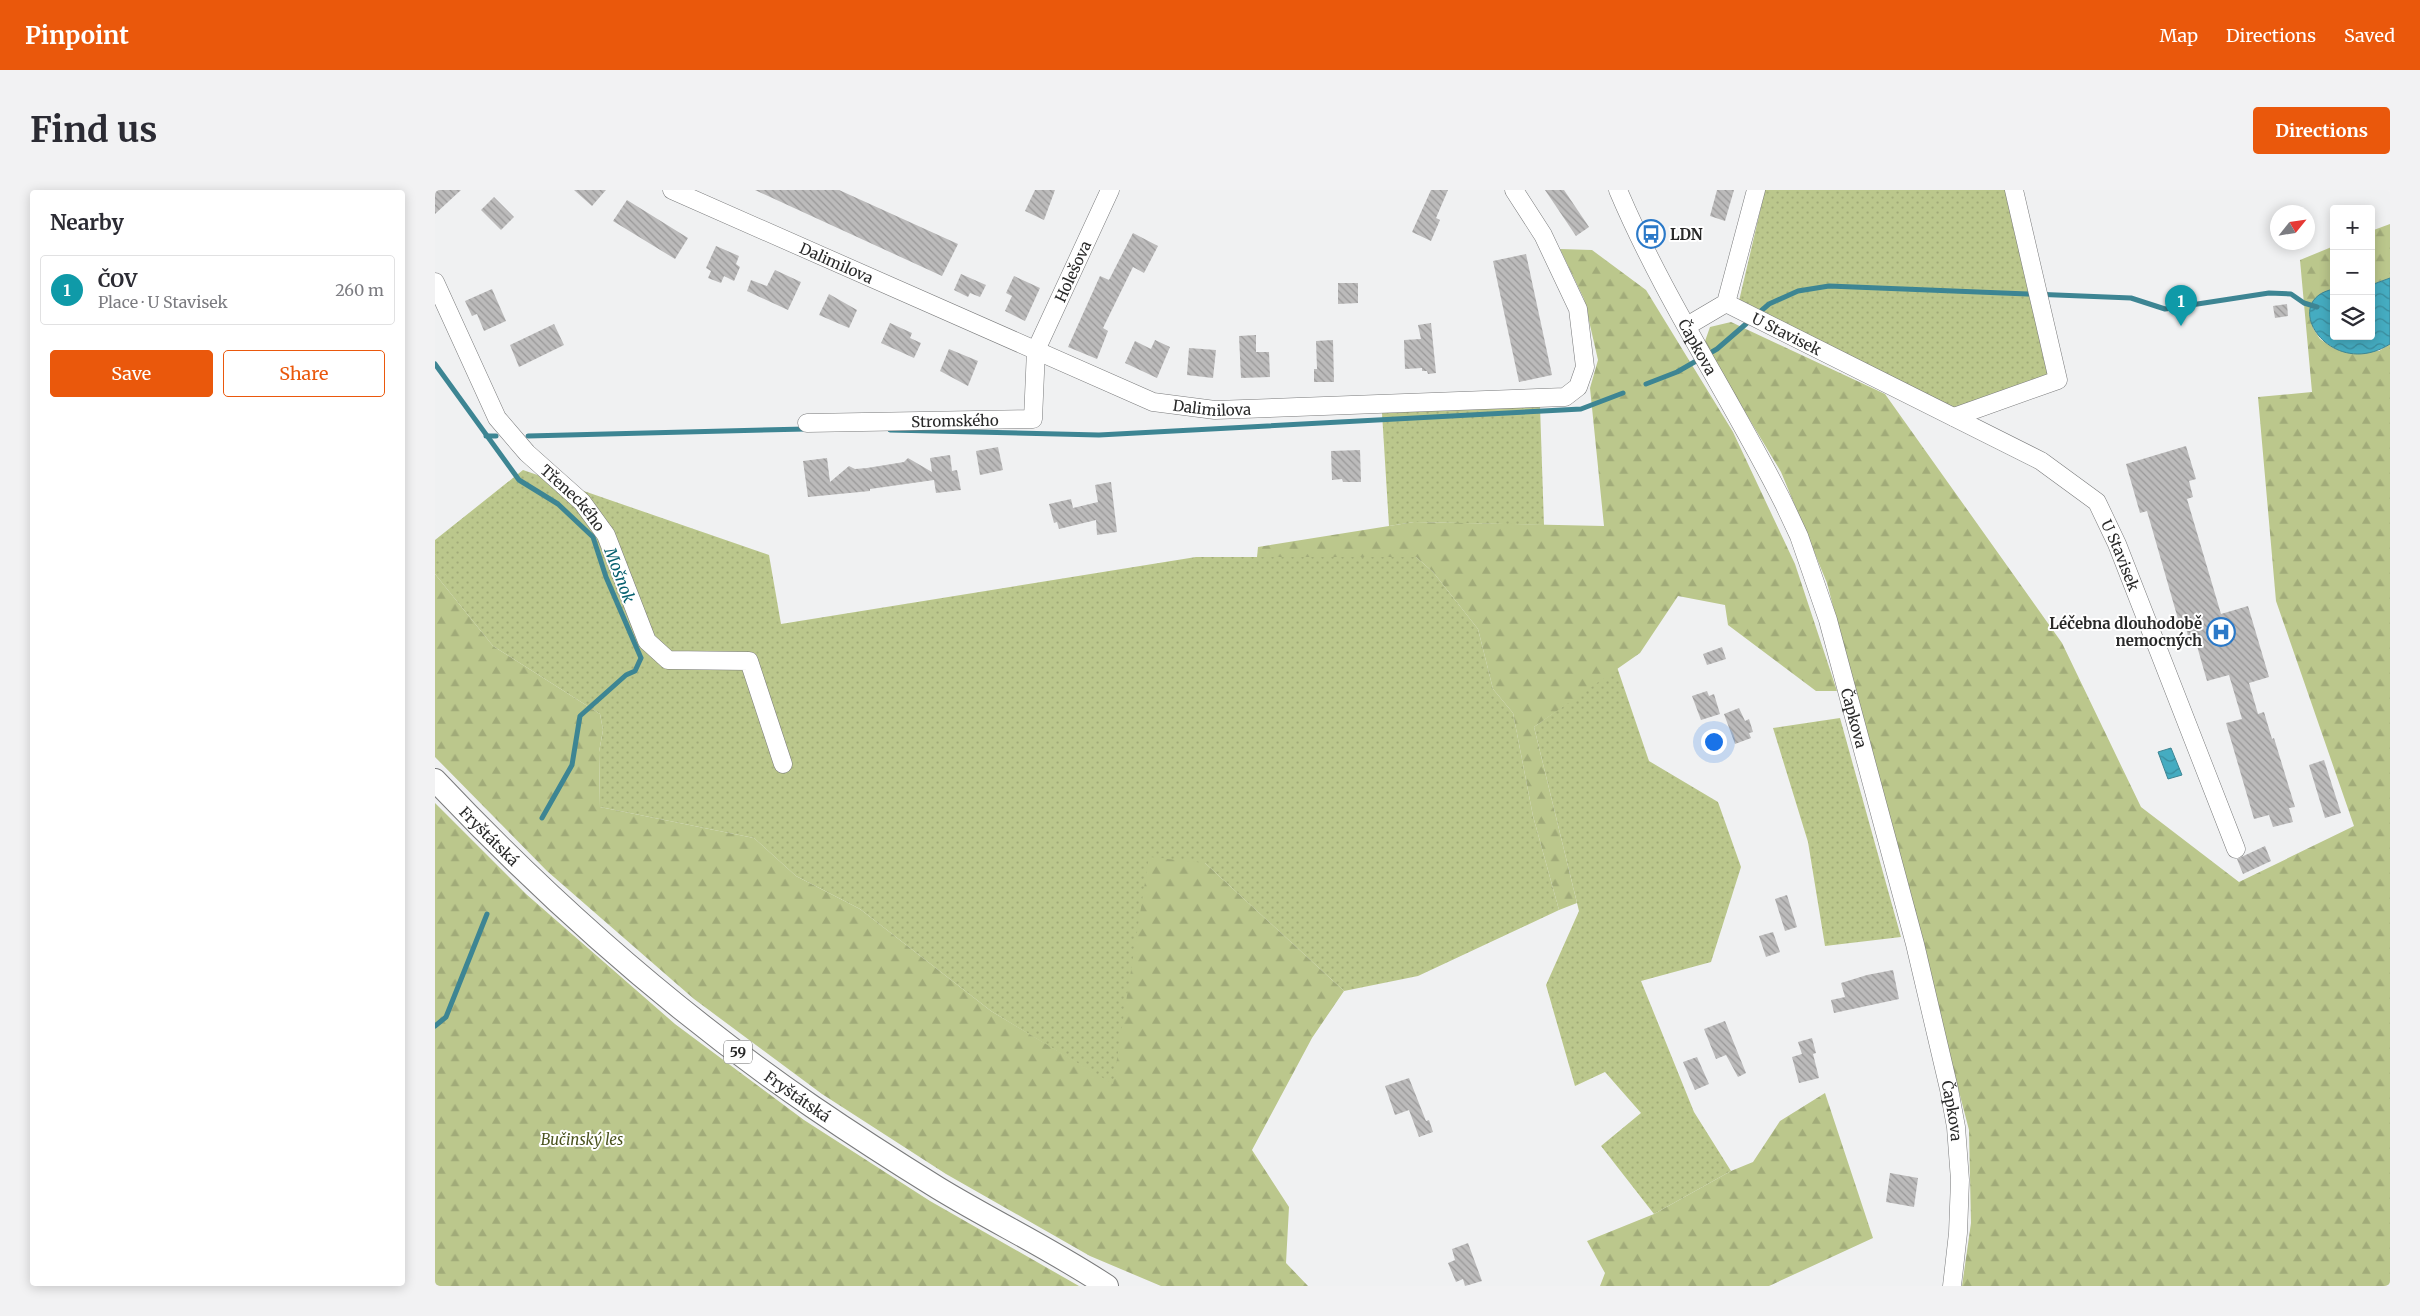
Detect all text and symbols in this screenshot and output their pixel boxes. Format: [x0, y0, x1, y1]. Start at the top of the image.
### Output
text: Pinpoint [25, 20, 129, 51]
text: Map [2160, 24, 2198, 47]
text: Directions [2226, 24, 2316, 47]
text: Saved [2344, 24, 2395, 47]
button: Directions [2253, 107, 2390, 154]
text: Find us [30, 108, 157, 152]
north arrow [2270, 205, 2315, 250]
map controls [2330, 205, 2375, 340]
button: + [2330, 205, 2375, 250]
text: Nearby [50, 209, 124, 236]
bus stop icon: LDN [1636, 219, 1666, 249]
place label: LDN [1670, 225, 1703, 244]
street label: Holešova [1050, 237, 1095, 305]
street label: Dalimilova [797, 238, 876, 287]
button: − [2330, 250, 2375, 295]
text: ČOV [98, 268, 137, 292]
text: 1 [63, 280, 71, 300]
text: 260 m [335, 280, 384, 300]
pin: 1 [2165, 285, 2197, 326]
text: Place · U Stavisek [98, 292, 228, 312]
button: layers [2330, 295, 2375, 340]
street label: U Stavisek [1749, 308, 1825, 359]
street label: Čapkova [1674, 315, 1721, 378]
button: Save [50, 350, 213, 397]
button: Share [223, 350, 385, 397]
street label: Dalimilova [1172, 395, 1251, 420]
street label: Stromského [911, 410, 999, 431]
street label: Třeneckého [537, 460, 610, 535]
street label: U Stavisek [2097, 516, 2144, 594]
water label: Mošnok [600, 544, 640, 606]
place label: Léčebna dlouhodobě nemocných [2049, 614, 2202, 650]
hospital icon: Léčebna dlouhodobě nemocných [2206, 617, 2236, 647]
street label: Čapkova [1837, 686, 1871, 750]
your location [1701, 729, 1727, 755]
street label: Fryštátská [456, 802, 523, 870]
road number: 59 [724, 1040, 752, 1064]
street label: Fryštátská [761, 1066, 834, 1126]
street label: Čapkova [1938, 1078, 1967, 1142]
park label: Bučinský les [541, 1130, 623, 1149]

